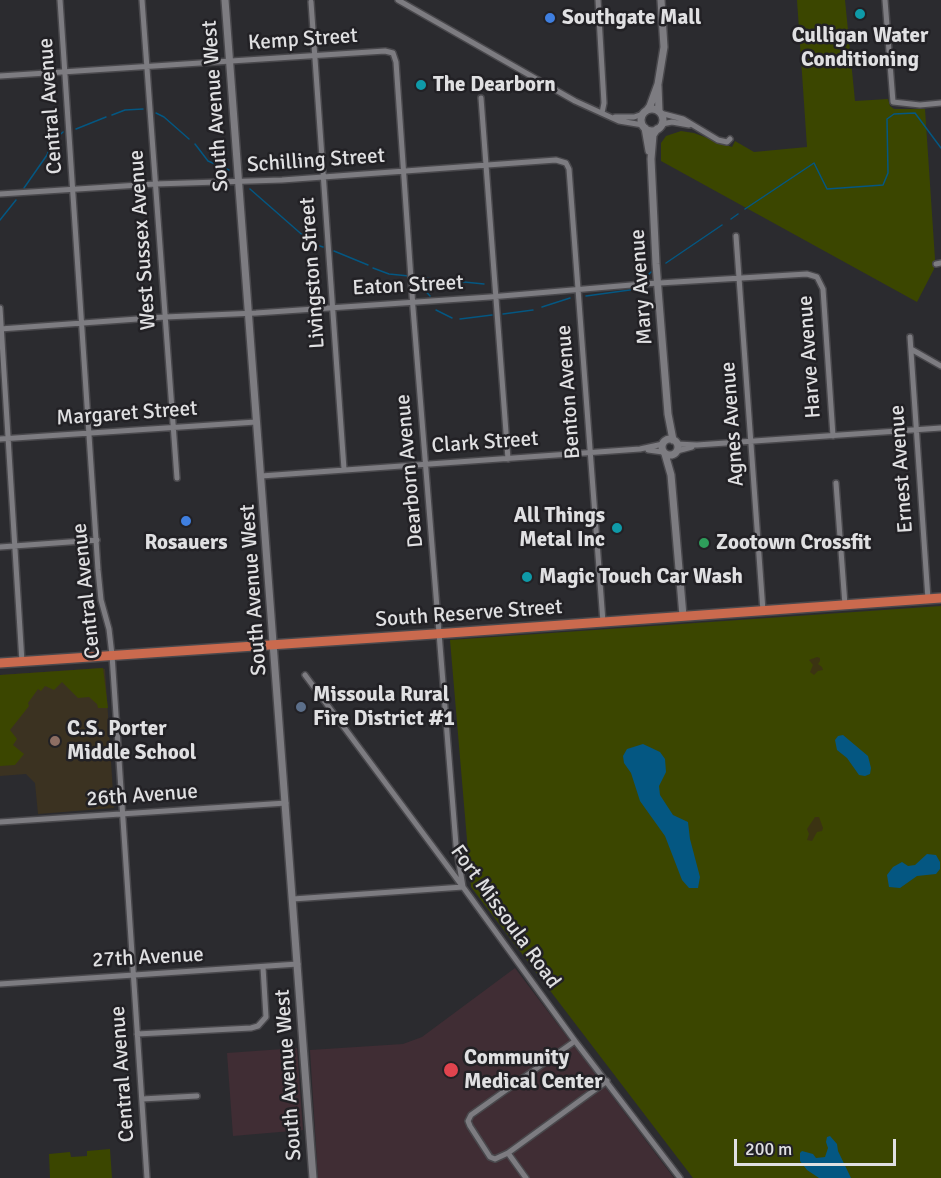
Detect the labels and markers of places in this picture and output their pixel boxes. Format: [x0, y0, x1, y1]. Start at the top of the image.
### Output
place label: Southgate Mall [562, 5, 701, 31]
marker: Culligan Water Conditioning [853, 7, 867, 21]
marker: Southgate Mall [543, 11, 557, 25]
place label: Culligan Water Conditioning [792, 23, 928, 73]
place label: The Dearborn [433, 72, 556, 98]
marker: The Dearborn [414, 78, 428, 92]
place label: All Things Metal Inc [514, 503, 605, 553]
marker: Rosauers [179, 514, 193, 528]
marker: All Things Metal Inc [610, 521, 624, 535]
place label: Rosauers [144, 530, 228, 556]
place label: Zootown Crossfit [716, 530, 871, 556]
marker: Zootown Crossfit [697, 536, 711, 550]
place label: Magic Touch Car Wash [539, 564, 743, 590]
marker: Magic Touch Car Wash [520, 570, 534, 584]
place label: Missoula Rural Fire District #1 [313, 682, 455, 732]
marker: Missoula Rural Fire District #1 [294, 700, 308, 714]
place label: C.S. Porter Middle School [67, 716, 196, 766]
marker: C.S. Porter Middle School [48, 734, 62, 748]
place label: Community Medical Center [464, 1045, 602, 1095]
marker: Community Medical Center [442, 1061, 460, 1079]

